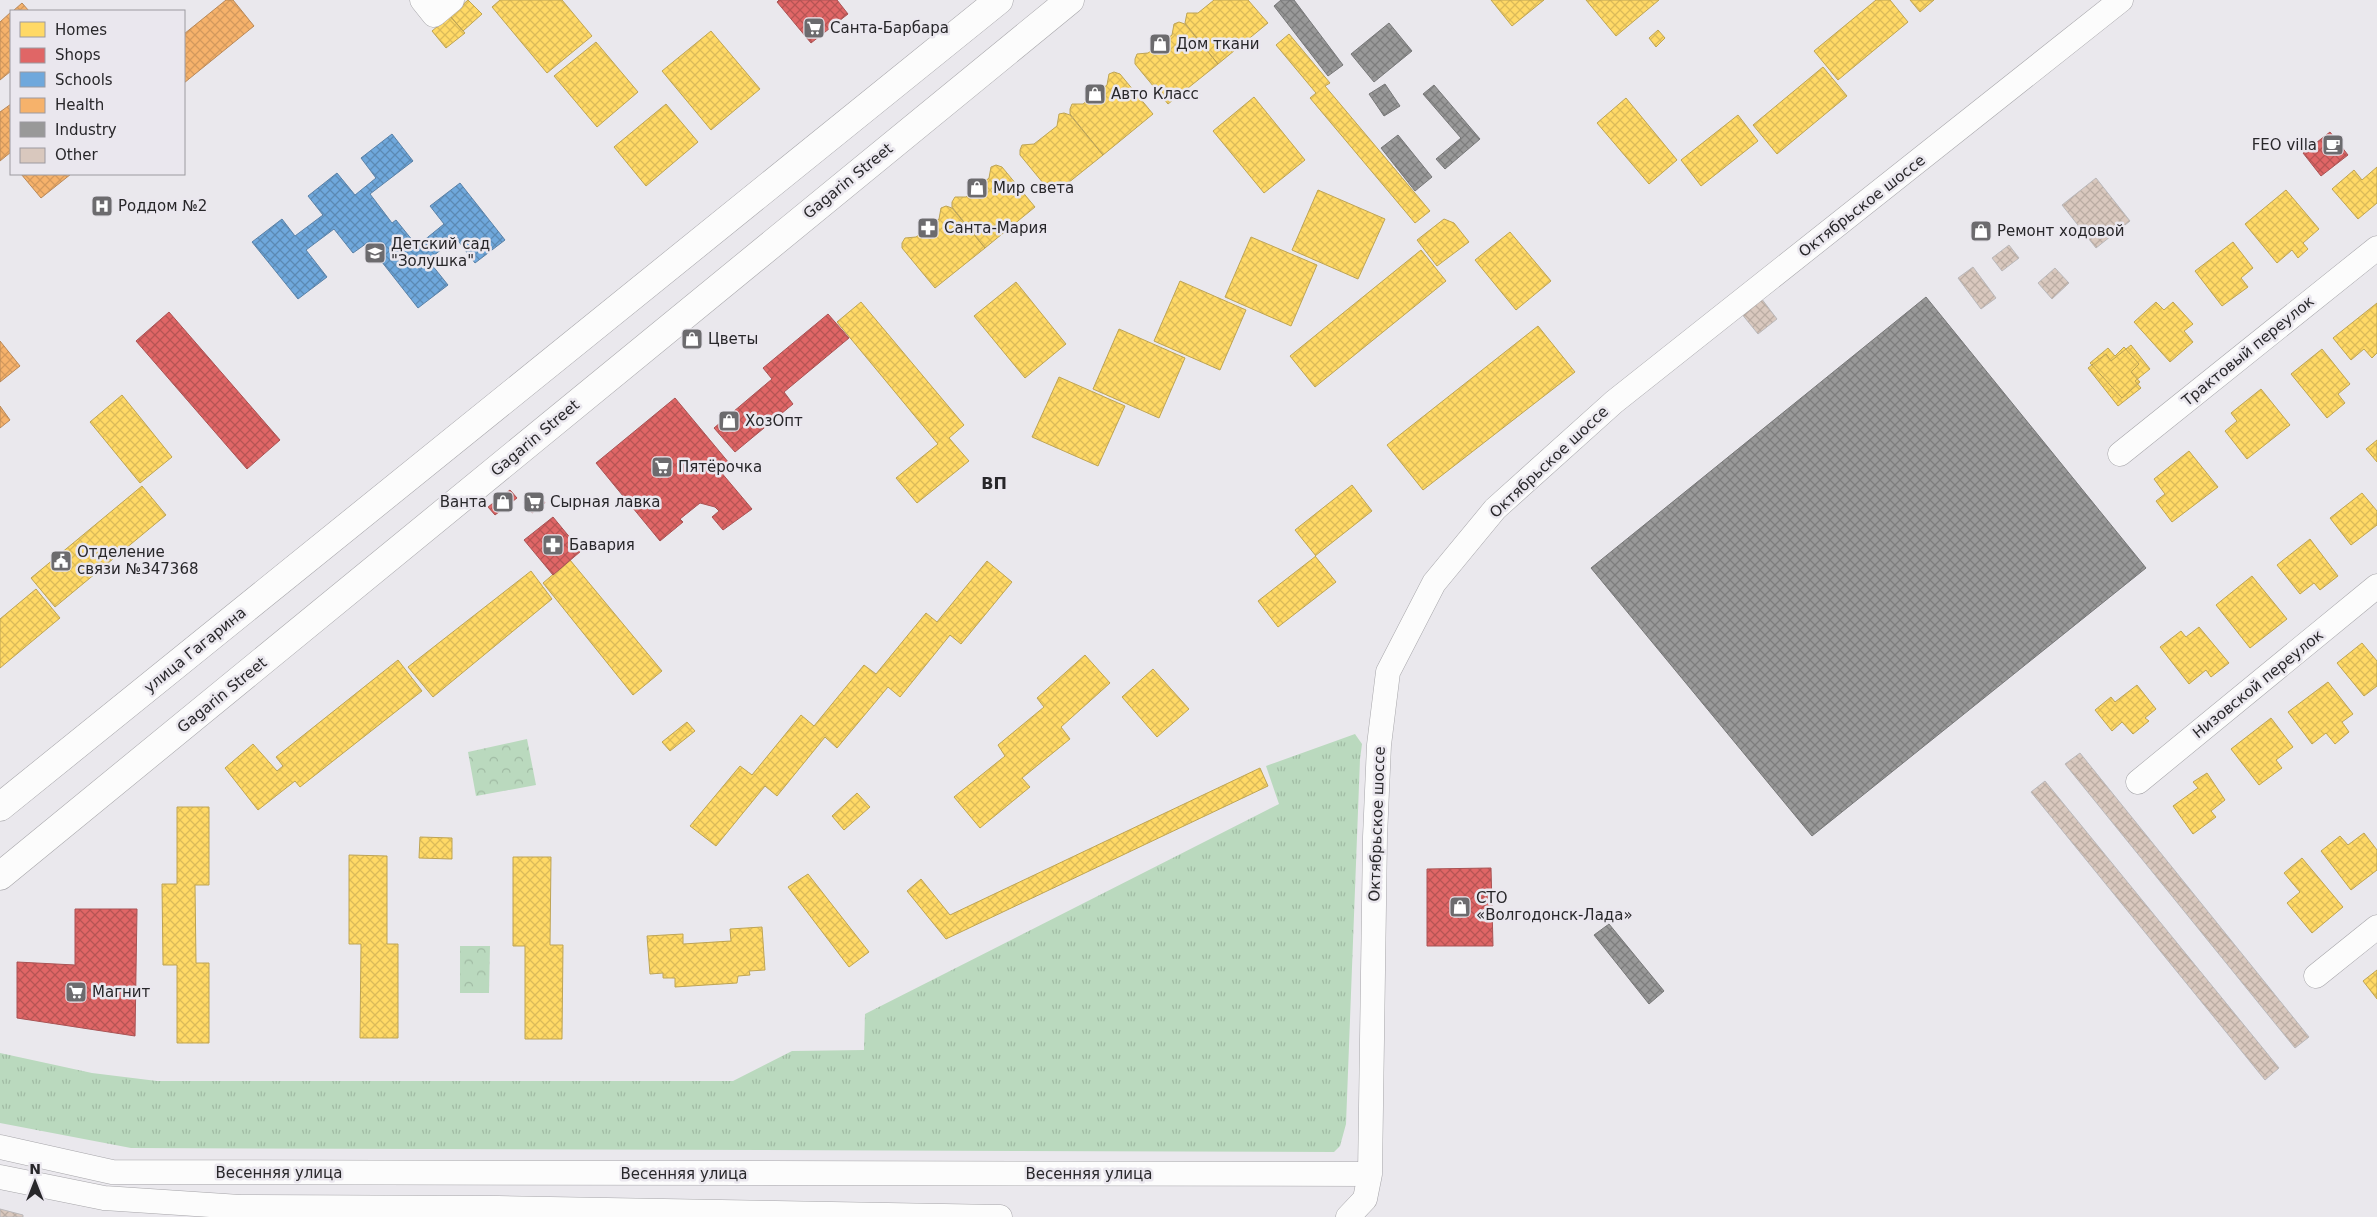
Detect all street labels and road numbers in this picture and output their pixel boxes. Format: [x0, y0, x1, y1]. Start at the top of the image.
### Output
street label: Gagarin Street [800, 139, 896, 223]
street label: Октябрьское шоссе [1795, 151, 1929, 261]
street label: Трактовый переулок [2178, 292, 2318, 410]
street label: Gagarin Street [487, 396, 583, 480]
street label: Октябрьское шоссе [1486, 402, 1612, 522]
street label: улица Гагарина [140, 603, 250, 697]
street label: Низовской переулок [2189, 626, 2327, 742]
street label: Gagarin Street [174, 653, 270, 737]
street label: Октябрьское шоссе [1365, 746, 1389, 902]
street label: Весенняя улица [215, 1164, 343, 1182]
street label: Весенняя улица [620, 1165, 748, 1183]
street label: Весенняя улица [1025, 1165, 1153, 1183]

